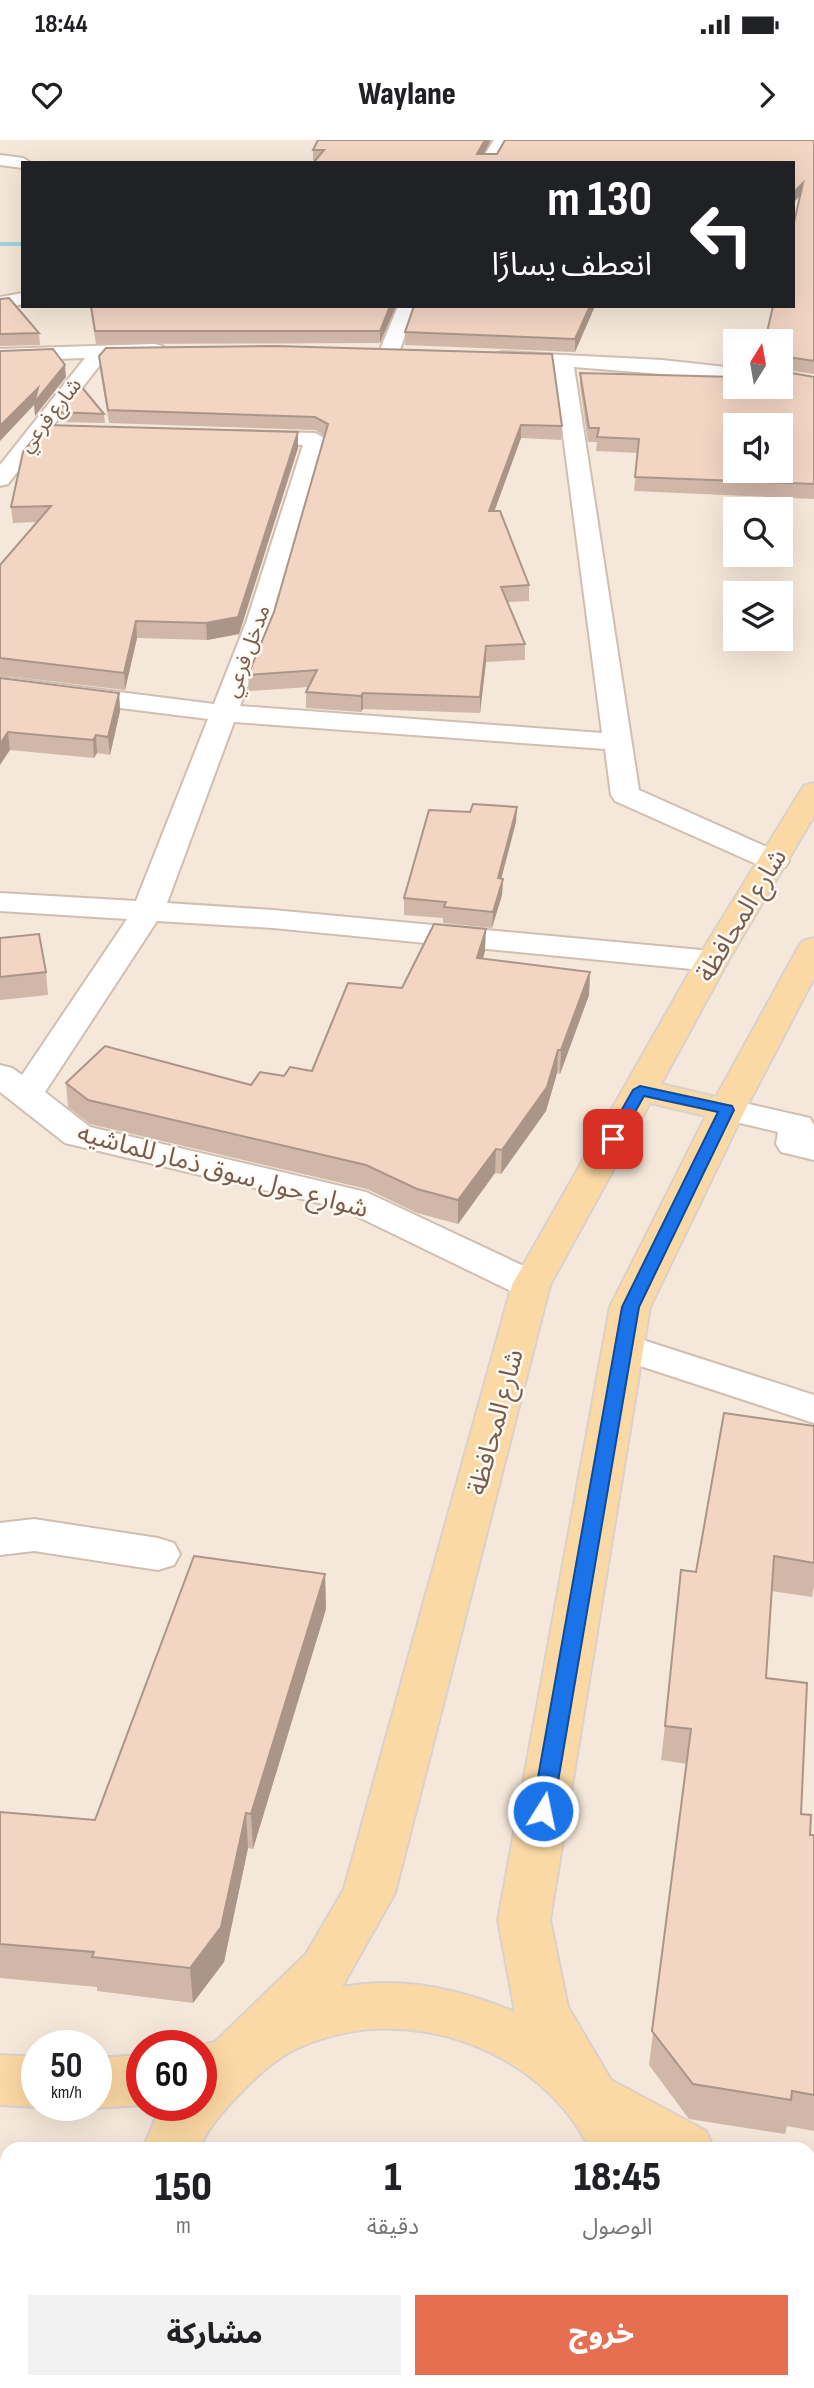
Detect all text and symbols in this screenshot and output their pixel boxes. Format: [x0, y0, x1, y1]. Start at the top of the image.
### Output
text: 18:44 [35, 9, 88, 40]
text: Waylane [358, 75, 456, 114]
icon: heart [28, 76, 66, 114]
icon: forward [748, 76, 786, 114]
text: 130 m [547, 171, 652, 230]
icon: left [676, 189, 767, 280]
text: انعطف يسارًا [492, 246, 652, 285]
north arrow [723, 329, 793, 399]
map controls [723, 329, 793, 651]
street label: شارع فرعي [14, 373, 89, 459]
button: sound [723, 413, 793, 483]
button: search [723, 497, 793, 567]
button: layers [723, 581, 793, 651]
street label: مدخل فرعي [219, 602, 278, 702]
street label: شارع المحافظة [690, 844, 796, 989]
pin [583, 1109, 643, 1169]
street label: شوارع حول سوق ذمار للماشيه [73, 1118, 371, 1227]
icon: arrive [594, 1120, 632, 1158]
street label: شارع المحافظة [462, 1346, 533, 1499]
position arrow [506, 1774, 580, 1848]
speed limit sign: 60 [126, 2030, 217, 2121]
text: 50 [50, 2045, 83, 2088]
text: km/h [51, 2082, 82, 2103]
text: 1 [384, 2152, 401, 2203]
text: 18:45 [574, 2152, 661, 2203]
text: 150 [155, 2162, 212, 2213]
text: m [176, 2212, 191, 2240]
text: دقيقة [367, 2213, 419, 2241]
text: الوصول [583, 2213, 652, 2241]
button: مشاركة [28, 2295, 401, 2375]
button: خروج [415, 2295, 788, 2375]

